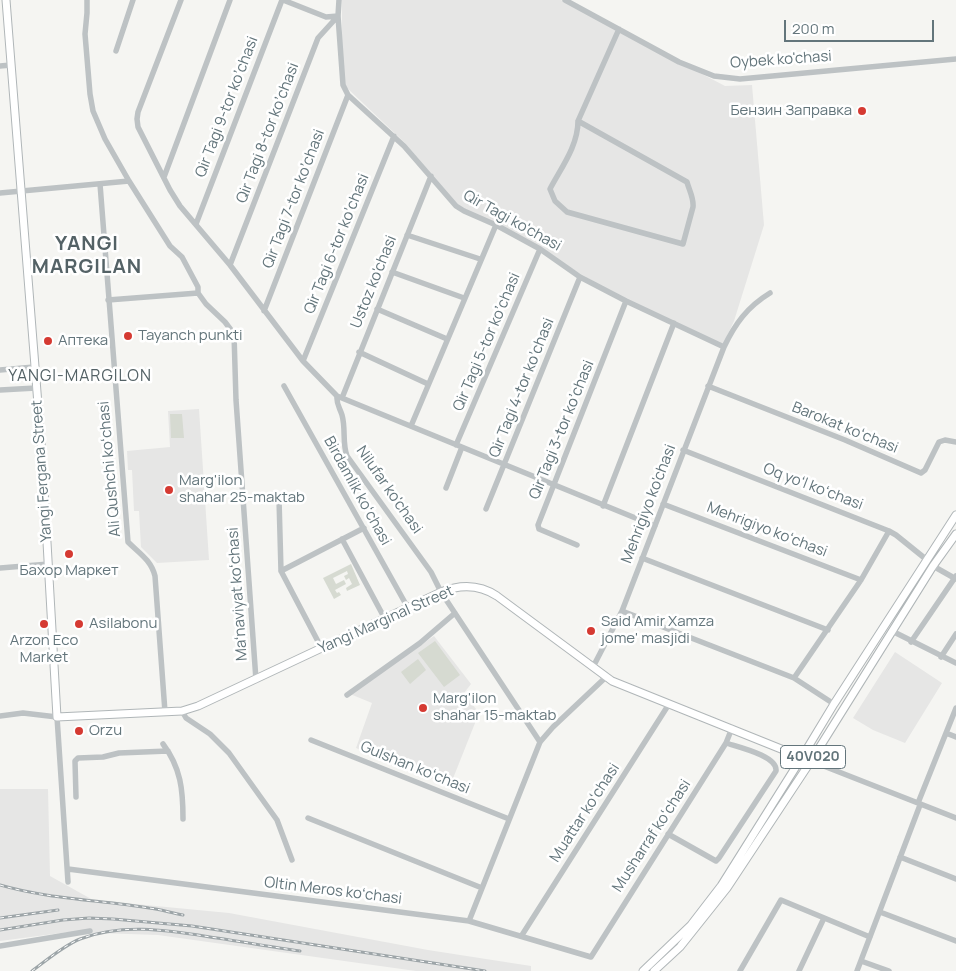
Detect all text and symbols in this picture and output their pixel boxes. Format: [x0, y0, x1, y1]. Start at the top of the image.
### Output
scale bar [786, 10, 936, 42]
text: 200 m [792, 18, 835, 39]
street label: Qir Tagi 9-tor koʼchasi [192, 34, 262, 180]
street label: Oybek ko'chasi [730, 47, 832, 73]
street label: Qir Tagi 8-tor koʼchasi [233, 60, 303, 206]
place label: Бензин Заправка [730, 102, 852, 120]
marker: Бензин Заправка [856, 105, 868, 117]
street label: Qir Tagi 7-tor koʼchasi [259, 127, 329, 271]
street label: Qir Tagi 6-tor koʼchasi [301, 171, 373, 317]
street label: Qir Tagi ko'chasi [460, 187, 564, 255]
district label: YANGI MARGILAN [31, 232, 143, 279]
street label: Ustoz ko'chasi [347, 233, 401, 331]
street label: Qir Tagi 5-tor koʼchasi [450, 270, 524, 414]
street label: Qir Tagi 4-tor koʼchasi [486, 316, 558, 460]
place label: Tayanch punkti [138, 327, 242, 345]
marker: Tayanch punkti [122, 330, 134, 342]
place label: Аптека [58, 332, 108, 350]
marker: Аптека [42, 335, 54, 347]
street label: Qir Tagi 3-tor koʼchasi [526, 358, 598, 502]
district label: YANGI-MARGILON [6, 367, 154, 387]
street label: Yangi Fergana Street [28, 399, 56, 543]
street label: Barokat koʻchasi [789, 399, 901, 457]
street label: Ali Qushchi koʻchasi [95, 400, 125, 538]
street label: Birdamlik koʻchasi [320, 433, 394, 549]
street label: Mehrigiyo ko'chasi [618, 442, 680, 566]
street label: Nilufar ko'chasi [352, 443, 426, 537]
street label: Oq yoʻl koʻchasi [761, 460, 865, 514]
place label: Marg'ilon shahar 25-maktab [179, 472, 305, 507]
marker: Marg'ilon shahar 25-maktab [163, 484, 175, 496]
street label: Mehrigiyo koʻchasi [704, 499, 830, 561]
street label: Maʻnaviyat koʻchasi [224, 527, 252, 661]
marker: Бахор Маркет [63, 548, 75, 560]
place label: Бахор Маркет [20, 562, 118, 580]
street label: Yangi Marginal Street [316, 582, 456, 658]
place label: Said Amir Xamza jome' masjidi [601, 613, 714, 648]
place label: Asilabonu [89, 615, 157, 633]
marker: Arzon Eco Market [38, 618, 50, 630]
marker: Asilabonu [73, 618, 85, 630]
marker: Said Amir Xamza jome' masjidi [585, 625, 597, 637]
place label: Arzon Eco Market [10, 632, 78, 667]
place label: Marg'ilon shahar 15-maktab [433, 690, 556, 725]
marker: Marg'ilon shahar 15-maktab [417, 702, 429, 714]
place label: Orzu [89, 722, 122, 740]
marker: Orzu [73, 725, 85, 737]
street label: Gulshan koʻchasi [358, 738, 472, 798]
road number: 40V020 [780, 746, 846, 769]
street label: Muattar koʻchasi [546, 760, 624, 866]
street label: Musharraf koʻchasi [609, 776, 695, 896]
street label: Oltin Meros koʻchasi [263, 874, 403, 908]

